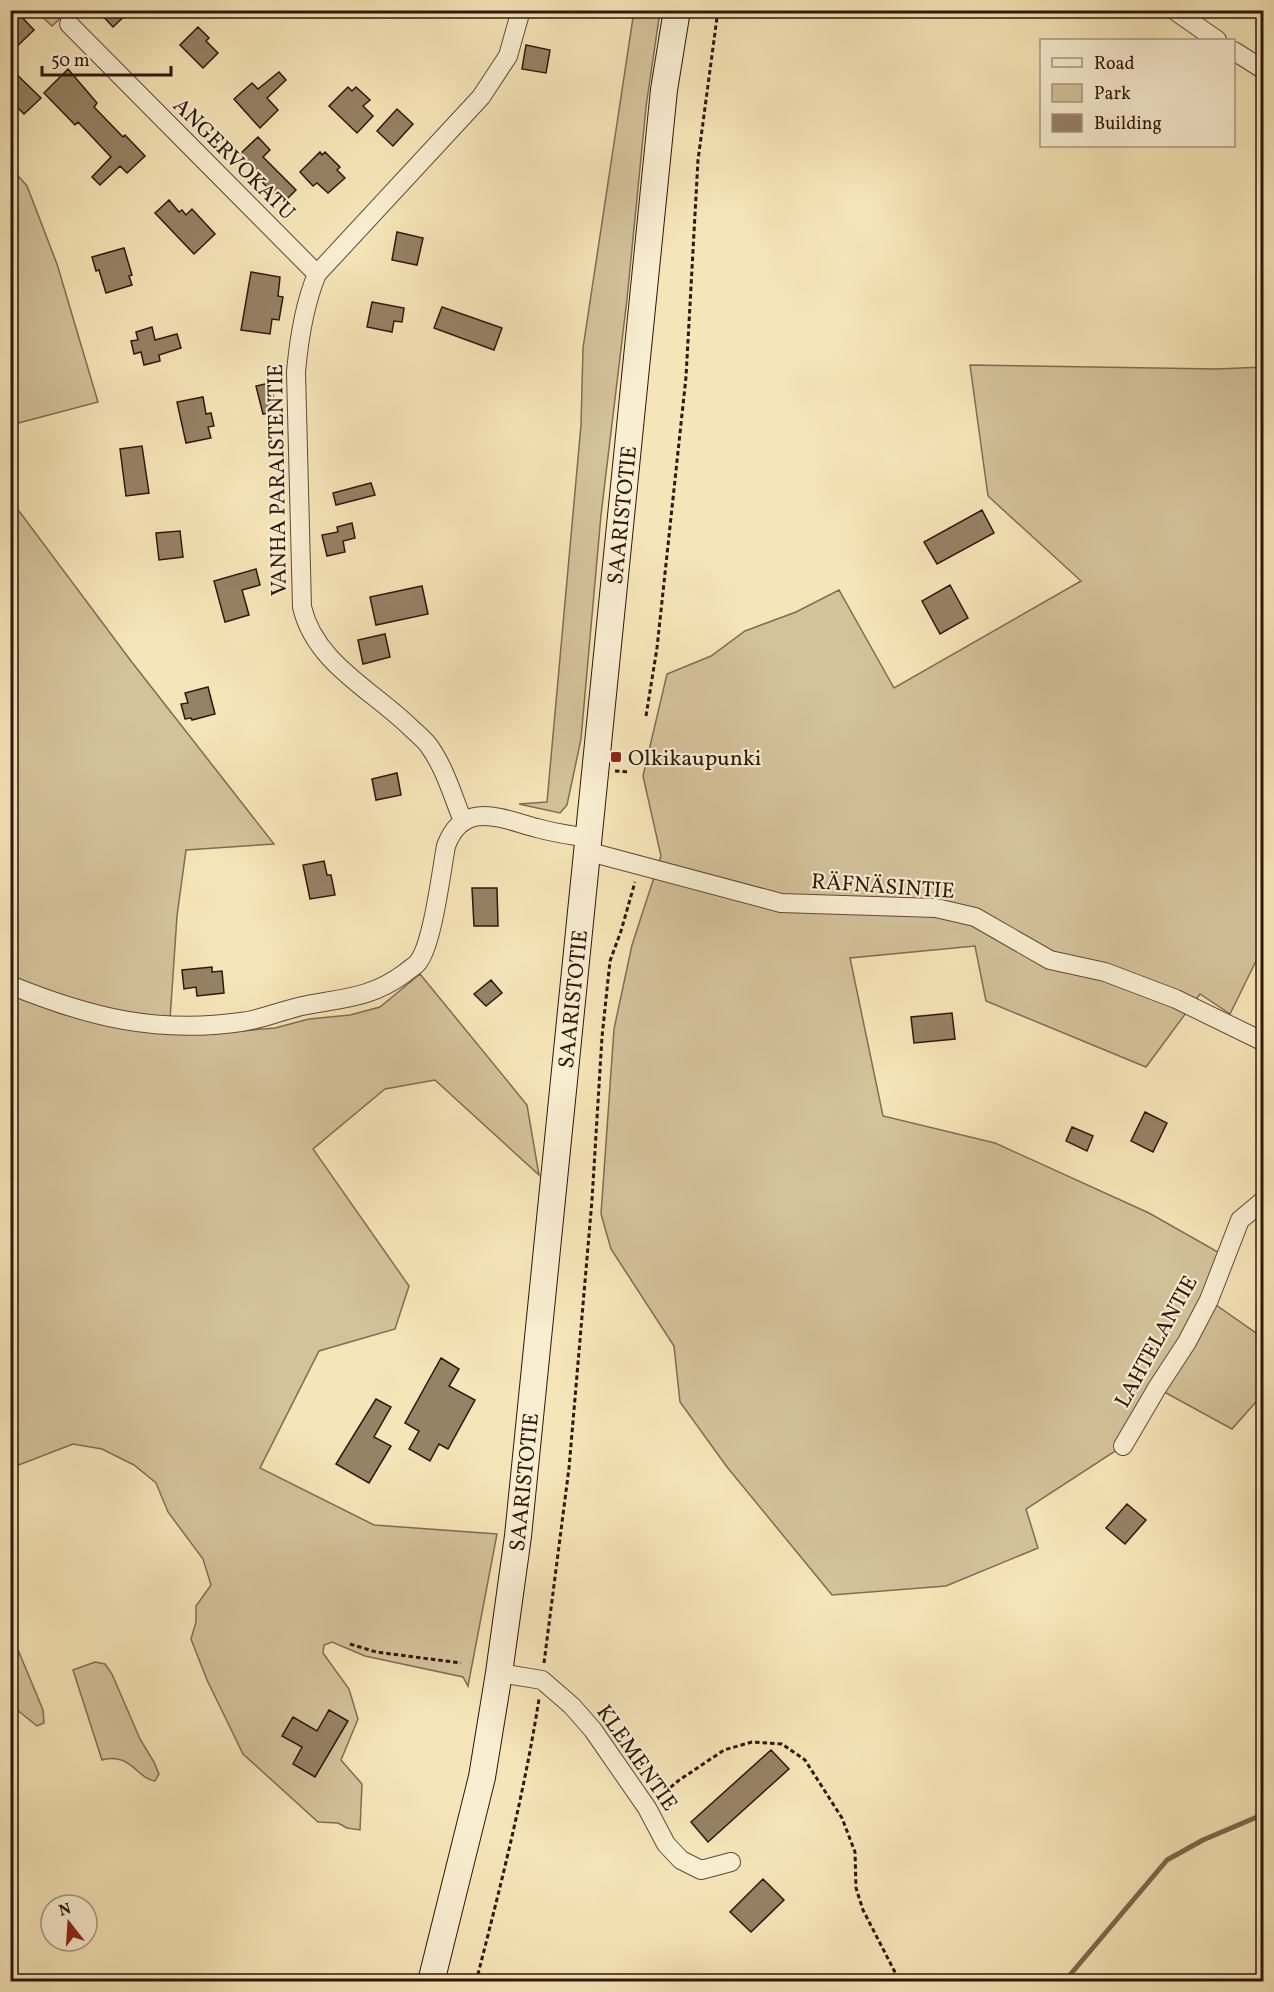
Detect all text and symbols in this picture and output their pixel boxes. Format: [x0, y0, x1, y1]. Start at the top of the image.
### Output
scale bar [42, 39, 171, 77]
legend [1040, 39, 1235, 147]
text: 50 m [51, 49, 90, 74]
text: Road [1094, 52, 1135, 77]
text: Park [1094, 82, 1131, 107]
street label: ANGERVOKATU [165, 92, 301, 228]
text: Building [1094, 112, 1162, 137]
street label: VANHA PARAISTENTIE [261, 364, 296, 596]
street label: SAARISTOTIE [601, 444, 646, 586]
place label: Olkikaupunki [628, 744, 761, 775]
marker: Olkikaupunki [609, 750, 623, 764]
street label: RÄFNÄSINTIE [810, 867, 956, 908]
street label: SAARISTOTIE [552, 928, 597, 1070]
street label: LAHTELANTIE [1108, 1271, 1206, 1414]
street label: SAARISTOTIE [503, 1411, 548, 1553]
street label: KLEMENTIE [588, 1699, 684, 1818]
north arrow [39, 1893, 99, 1953]
text: N [56, 1898, 74, 1923]

